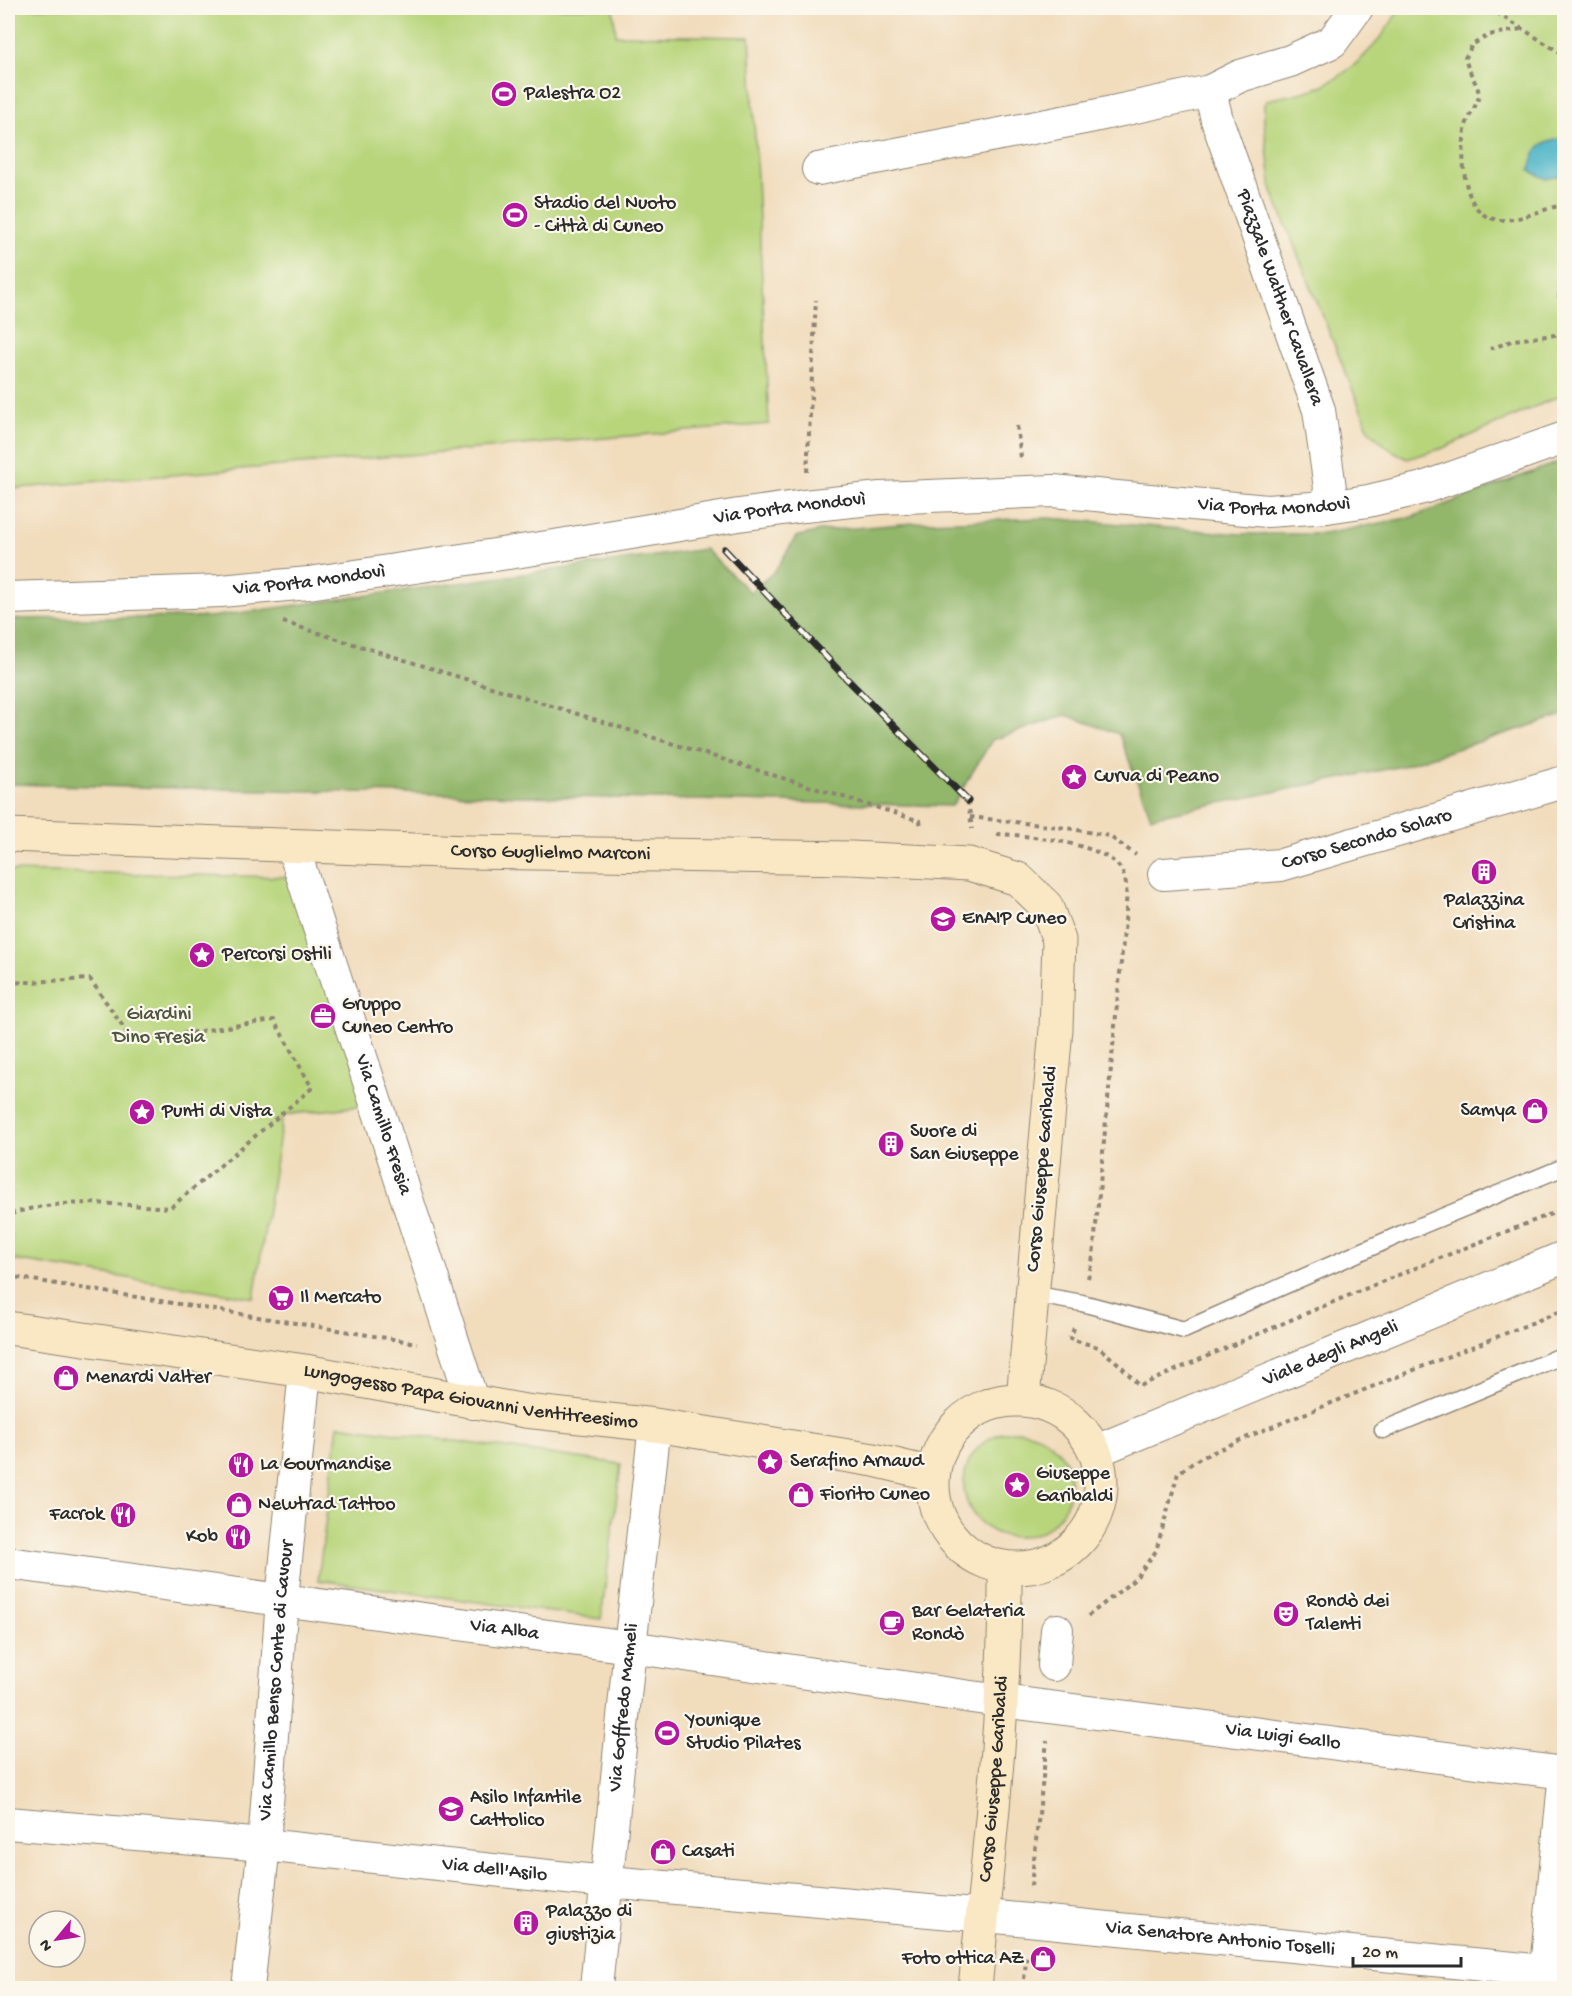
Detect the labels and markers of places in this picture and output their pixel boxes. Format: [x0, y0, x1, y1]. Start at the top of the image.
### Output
sports icon: Palestra O2 [489, 79, 519, 109]
place label: Palestra O2 [523, 83, 621, 106]
place label: Stadio del Nuoto - Città di Cuneo [534, 193, 676, 239]
sports icon: Stadio del Nuoto - Città di Cuneo [500, 200, 530, 230]
place icon: Curva di Peano [1059, 762, 1089, 792]
place label: Curva di Peano [1094, 766, 1219, 789]
building icon: Palazzina Cristina [1469, 857, 1499, 887]
place label: Palazzina Cristina [1443, 890, 1525, 936]
school or university icon: EnAIP Cuneo [928, 904, 958, 934]
place label: EnAIP Cuneo [962, 908, 1067, 931]
place icon: Percorsi Ostili [187, 940, 217, 970]
place label: Percorsi Ostili [221, 944, 332, 967]
place label: Gruppo Cuneo Centro [342, 994, 453, 1040]
office icon: Gruppo Cuneo Centro [308, 1001, 338, 1031]
shop icon: Samya [1520, 1096, 1550, 1126]
place icon: Punti di Vista [127, 1097, 157, 1127]
place label: Samya [1460, 1100, 1517, 1123]
place label: Punti di Vista [161, 1101, 273, 1124]
place label: Suore di San Giuseppe [910, 1121, 1019, 1167]
building icon: Suore di San Giuseppe [876, 1129, 906, 1159]
supermarket icon: Il Mercato [266, 1283, 296, 1313]
place label: Il Mercato [300, 1287, 382, 1310]
shop icon: Menardi Valter [51, 1363, 81, 1393]
place label: Menardi Valter [86, 1367, 213, 1390]
place icon: Serafino Arnaud [755, 1447, 785, 1477]
restaurant icon: La Gourmandise [226, 1450, 256, 1480]
place label: Serafino Arnaud [790, 1451, 926, 1474]
place label: La Gourmandise [260, 1454, 392, 1477]
place label: Giuseppe Garibaldi [1036, 1463, 1113, 1509]
place icon: Giuseppe Garibaldi [1002, 1470, 1032, 1500]
shop icon: Fiorito Cuneo [786, 1480, 816, 1510]
place label: Fiorito Cuneo [819, 1484, 930, 1507]
shop icon: Newtrad Tattoo [224, 1490, 254, 1520]
place label: Newtrad Tattoo [258, 1494, 396, 1517]
restaurant icon: Facrok [108, 1500, 138, 1530]
place label: Facrok [48, 1504, 106, 1527]
restaurant icon: Kob [223, 1522, 253, 1552]
place label: Kob [186, 1526, 218, 1549]
place label: Rondò dei Talenti [1305, 1591, 1390, 1637]
theatre icon: Rondò dei Talenti [1271, 1599, 1301, 1629]
place label: Bar Gelateria Rondò [911, 1601, 1025, 1647]
cafe icon: Bar Gelateria Rondò [877, 1608, 907, 1638]
place label: Younique Studio Pilates [684, 1710, 801, 1756]
sports icon: Younique Studio Pilates [652, 1718, 682, 1748]
place label: Asilo Infantile Cattolico [470, 1787, 582, 1833]
school or university icon: Asilo Infantile Cattolico [436, 1794, 466, 1824]
shop icon: Casati [648, 1837, 678, 1867]
place label: Casati [682, 1841, 735, 1864]
place label: Palazzo di giustizia [545, 1901, 632, 1947]
building icon: Palazzo di giustizia [511, 1908, 541, 1938]
shop icon: Foto ottica AZ [1028, 1944, 1058, 1974]
place label: Foto ottica AZ [901, 1948, 1025, 1971]

